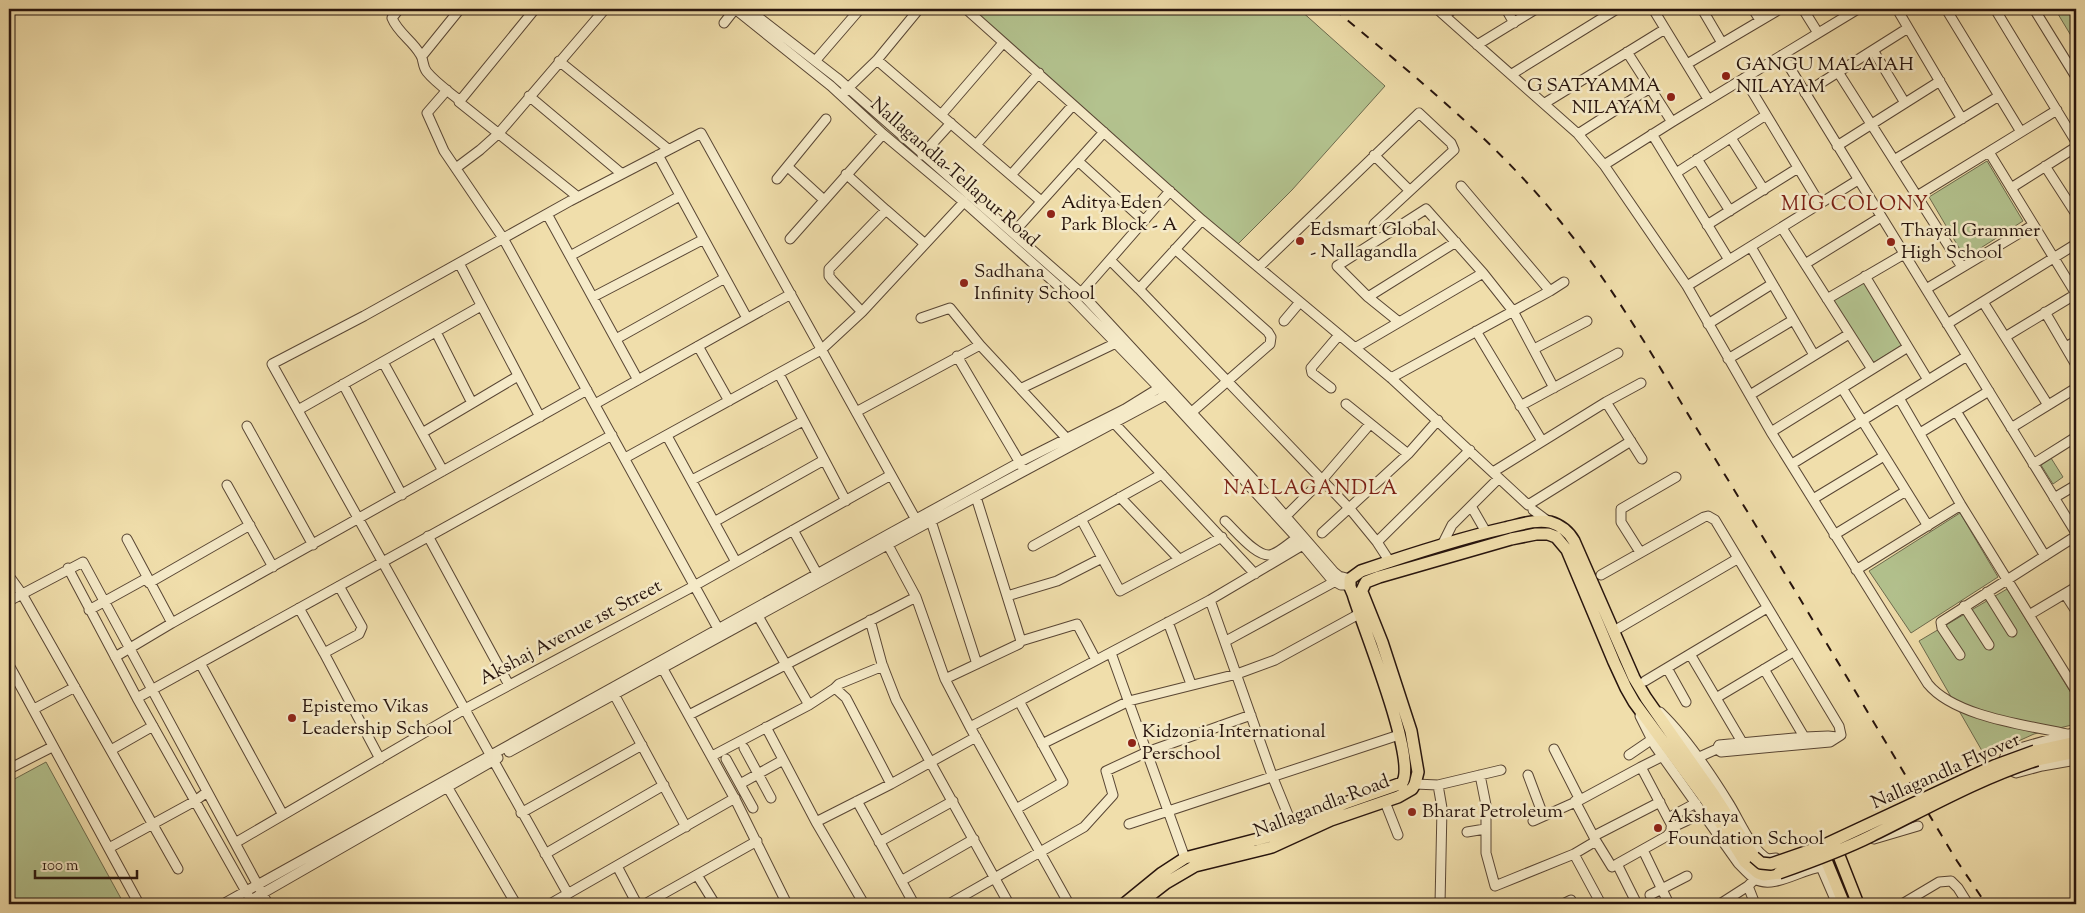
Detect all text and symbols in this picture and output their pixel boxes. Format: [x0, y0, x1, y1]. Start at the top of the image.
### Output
place label: GANGU MALAIAH NILAYAM [1736, 52, 1914, 101]
marker: GANGU MALAIAH NILAYAM [1720, 70, 1732, 82]
place label: G SATYAMMA NILAYAM [1527, 73, 1662, 122]
marker: G SATYAMMA NILAYAM [1665, 91, 1677, 103]
street label: Nallagandla-Tellapur Road [864, 92, 1045, 254]
place label: Aditya Eden Park Block - A [1061, 190, 1178, 239]
district label: MIG COLONY [1781, 191, 1929, 220]
marker: Aditya Eden Park Block - A [1045, 208, 1057, 220]
place label: Edsmart Global - Nallagandla [1310, 217, 1437, 266]
place label: Thayal Grammer High School [1901, 218, 2040, 267]
marker: Edsmart Global - Nallagandla [1294, 235, 1306, 247]
marker: Thayal Grammer High School [1885, 236, 1897, 248]
place label: Sadhana Infinity School [974, 259, 1095, 308]
marker: Sadhana Infinity School [958, 277, 970, 289]
district label: NALLAGANDLA [1224, 475, 1399, 504]
street label: Akshaj Avenue 1st Street [475, 573, 668, 693]
place label: Epistemo Vikas Leadership School [302, 694, 453, 743]
marker: Epistemo Vikas Leadership School [286, 712, 298, 724]
place label: Kidzonia International Perschool [1142, 719, 1326, 768]
street label: Nallagandla Flyover [1867, 727, 2025, 817]
marker: Kidzonia International Perschool [1126, 737, 1138, 749]
street label: Nallagandla Road [1250, 769, 1394, 845]
place label: Bharat Petroleum [1422, 799, 1563, 826]
place label: Akshaya Foundation School [1668, 804, 1824, 853]
marker: Bharat Petroleum [1406, 806, 1418, 818]
marker: Akshaya Foundation School [1652, 822, 1664, 834]
scale bar [35, 848, 138, 880]
text: 100 m [42, 856, 79, 877]

